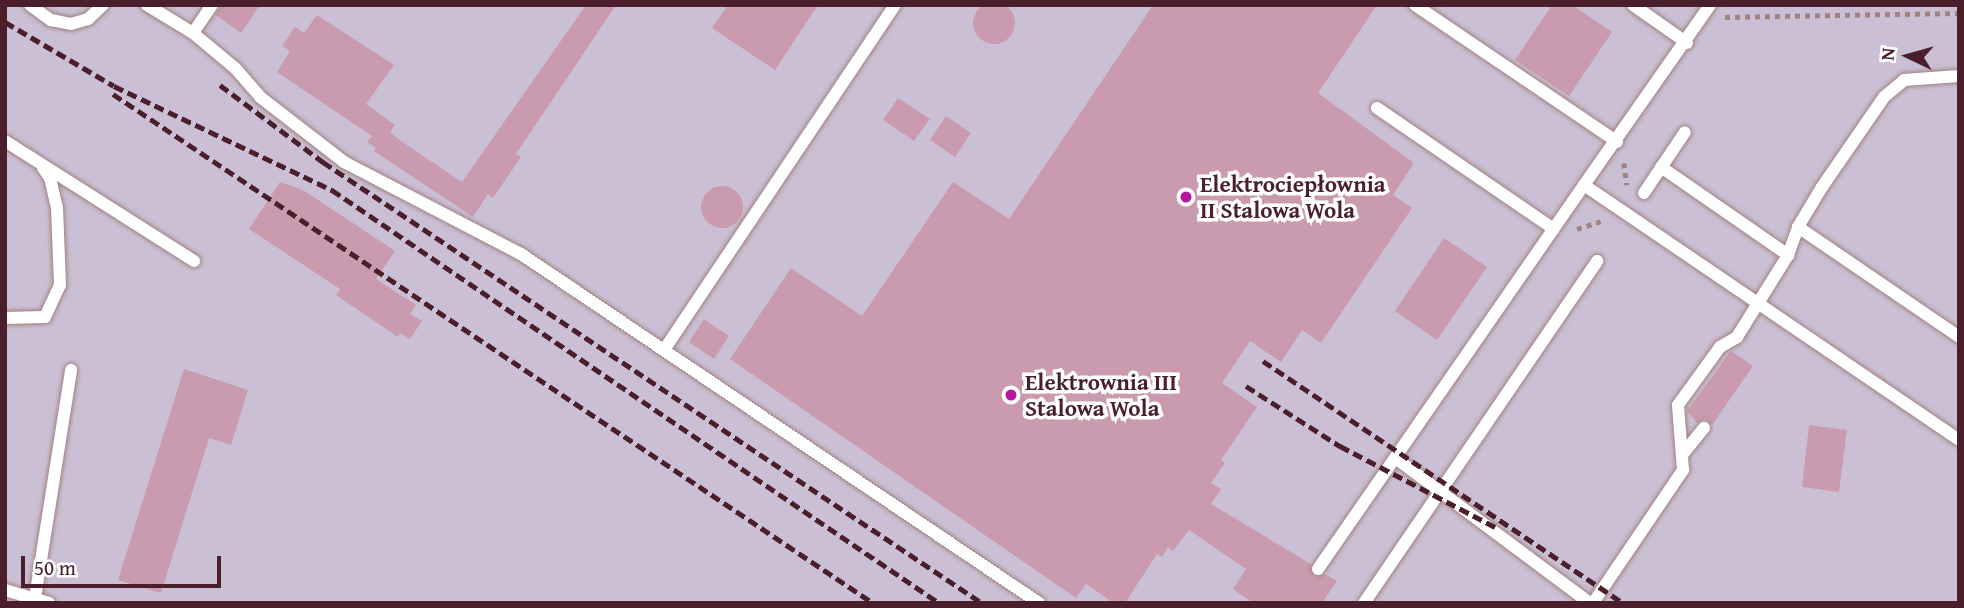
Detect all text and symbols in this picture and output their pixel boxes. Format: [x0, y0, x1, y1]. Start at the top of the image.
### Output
north arrow [1873, 21, 1943, 91]
text: N [1873, 47, 1902, 62]
place label: Elektrociepłownia II Stalowa Wola [1200, 170, 1386, 224]
marker: Elektrociepłownia II Stalowa Wola [1178, 189, 1194, 205]
place label: Elektrownia III Stalowa Wola [1025, 368, 1177, 422]
marker: Elektrownia III Stalowa Wola [1003, 387, 1019, 403]
scale bar [24, 542, 224, 586]
text: 50 m [34, 552, 76, 583]

